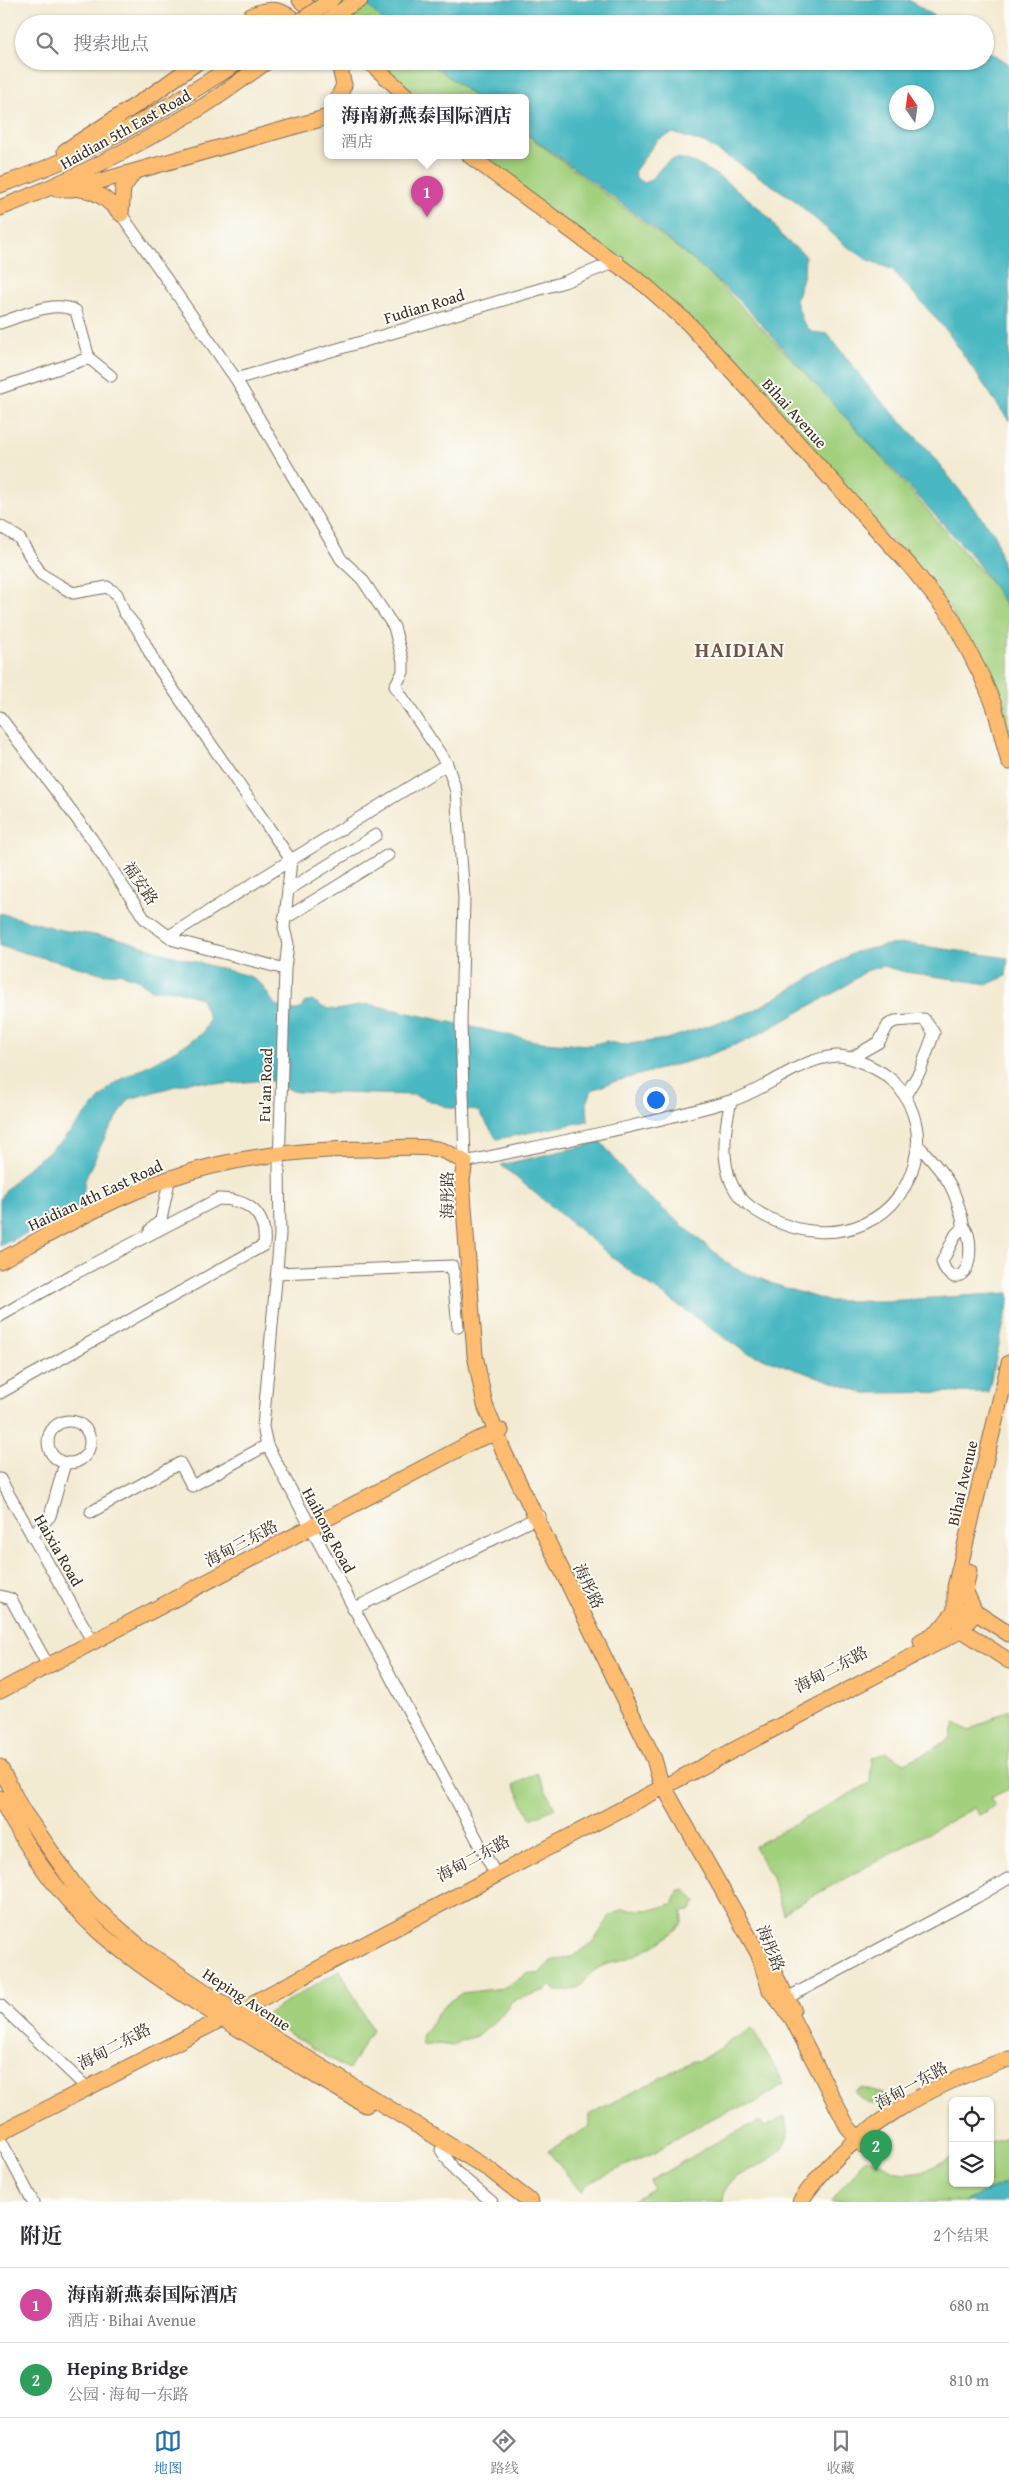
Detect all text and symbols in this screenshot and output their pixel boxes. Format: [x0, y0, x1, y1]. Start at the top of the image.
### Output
search box [15, 15, 994, 70]
icon: search [33, 29, 61, 57]
text: 搜索地点 [73, 29, 149, 57]
street label: Haidian 5th East Road [55, 83, 195, 175]
north arrow [889, 85, 934, 130]
popup [324, 94, 529, 159]
text: 海南新燕泰国际酒店 [341, 101, 512, 129]
text: 酒店 [341, 129, 373, 153]
pin: 1 [411, 176, 443, 217]
street label: Fudian Road [381, 282, 468, 330]
street label: Bihai Avenue [757, 373, 833, 453]
district label: HAIDIAN [695, 634, 785, 665]
street label: 福安路 [118, 856, 164, 910]
street label: Fu'an Road [252, 1047, 278, 1122]
your location [643, 1087, 669, 1113]
street label: Haidian 4th East Road [24, 1153, 167, 1237]
street label: 海彤路 [435, 1171, 459, 1219]
street label: Bihai Avenue [940, 1438, 984, 1528]
street label: Haihong Road [296, 1483, 362, 1577]
street label: Haixia Road [29, 1509, 90, 1591]
street label: 海甸三东路 [200, 1514, 282, 1572]
street label: 海彤路 [568, 1559, 610, 1613]
street label: 海甸二东路 [790, 1640, 872, 1698]
street label: 海甸二东路 [432, 1829, 514, 1887]
street label: 海彤路 [751, 1921, 791, 1975]
street label: Heping Avenue [198, 1961, 296, 2037]
street label: 海甸二东路 [73, 2017, 155, 2075]
street label: 海甸一东路 [870, 2055, 952, 2115]
map controls [949, 2097, 994, 2187]
button: locate [949, 2097, 994, 2142]
pin: 2 [860, 2130, 892, 2171]
button: layers [949, 2142, 994, 2187]
text: 附近 [20, 2220, 62, 2251]
text: 2个结果 [933, 2223, 989, 2247]
text: 海南新燕泰国际酒店 [67, 2280, 238, 2308]
text: 1 [32, 2293, 40, 2317]
text: 680 m [949, 2293, 989, 2317]
text: 酒店 · Bihai Avenue [67, 2308, 196, 2332]
text: Heping Bridge [67, 2354, 188, 2382]
text: 2 [32, 2368, 40, 2392]
text: 810 m [949, 2368, 989, 2392]
text: 公园 · 海甸一东路 [67, 2382, 189, 2406]
tab: 地图 [154, 2427, 182, 2478]
tab: 路线 [490, 2427, 518, 2478]
tab: 收藏 [827, 2427, 855, 2478]

